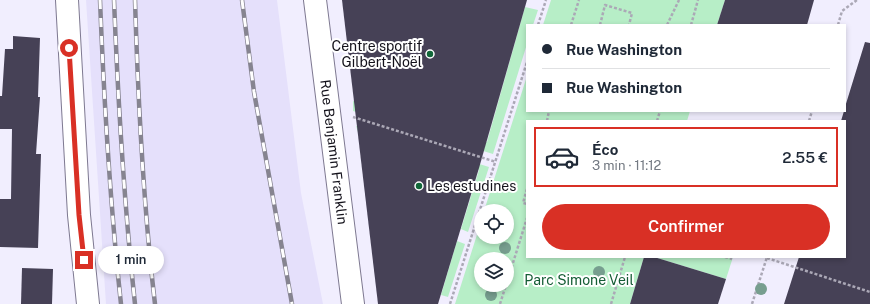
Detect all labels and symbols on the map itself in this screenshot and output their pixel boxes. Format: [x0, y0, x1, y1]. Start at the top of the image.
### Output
place label: Centre sportif Gilbert-Noël [332, 38, 422, 70]
route start [60, 39, 78, 57]
marker: Centre sportif Gilbert-Noël [425, 49, 435, 59]
street label: Rue Benjamin Franklin [317, 79, 351, 225]
place label: Les estudines [427, 178, 516, 194]
marker: Les estudines [414, 181, 424, 191]
callout: 1 min [98, 246, 164, 274]
route end [75, 251, 93, 269]
park label: Parc Simone Veil [524, 272, 634, 288]

